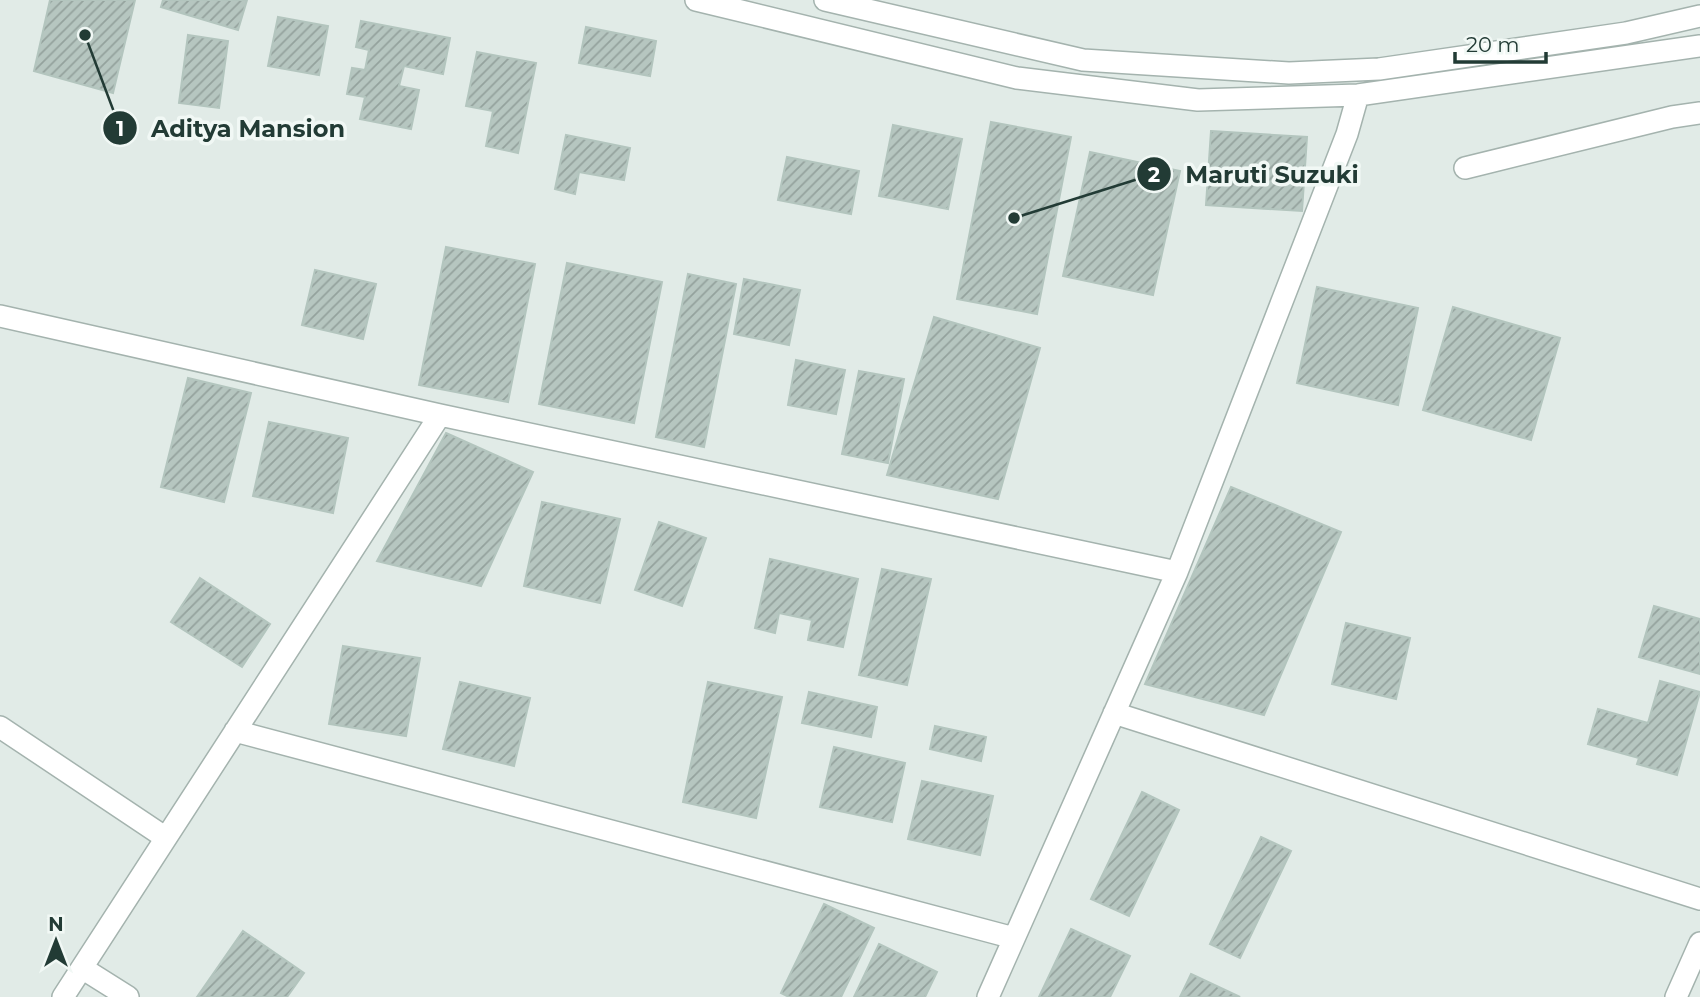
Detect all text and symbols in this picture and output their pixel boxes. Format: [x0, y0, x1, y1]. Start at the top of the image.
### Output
scale bar [1455, 21, 1546, 65]
text: 20 m [1466, 32, 1520, 57]
callout: Aditya Mansion [102, 106, 359, 151]
text: Aditya Mansion [150, 114, 345, 143]
text: 1 [116, 116, 124, 141]
callout: Maruti Suzuki [1136, 152, 1373, 197]
text: Maruti Suzuki [1185, 160, 1359, 189]
text: 2 [1148, 162, 1160, 187]
north arrow [21, 906, 91, 976]
text: N [48, 913, 64, 936]

